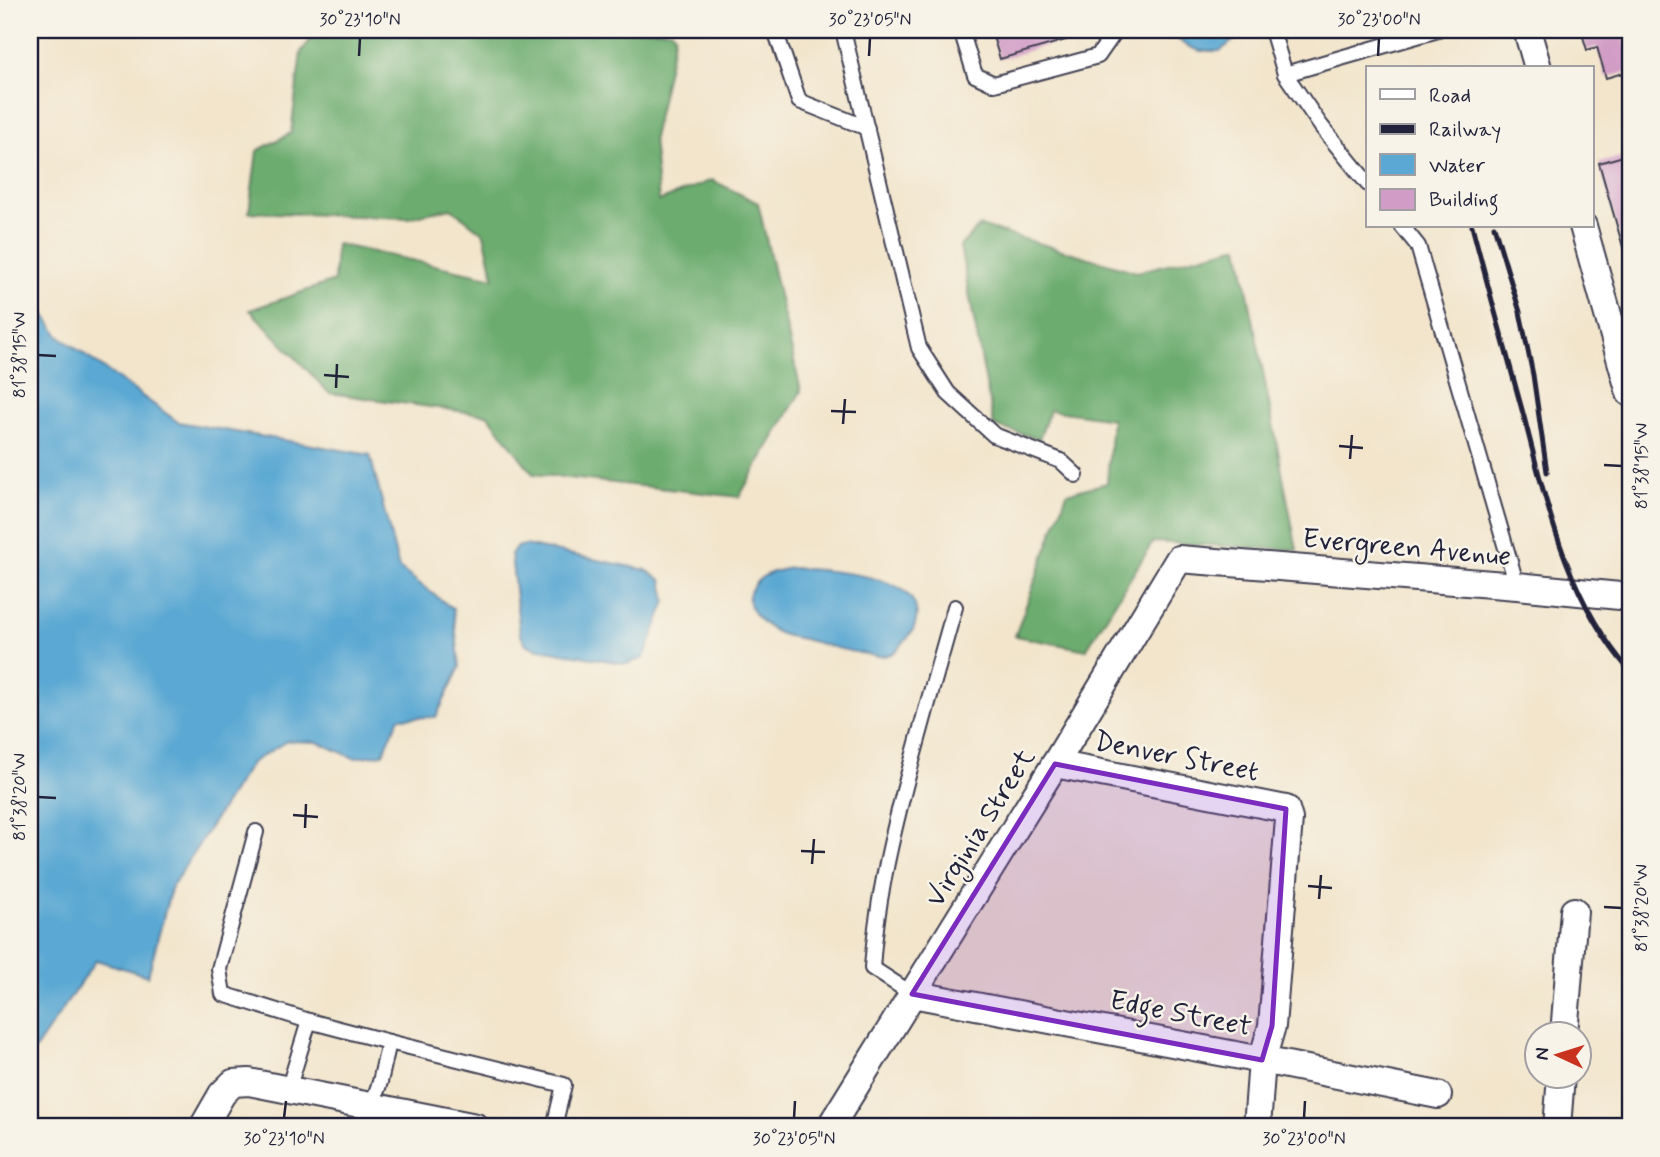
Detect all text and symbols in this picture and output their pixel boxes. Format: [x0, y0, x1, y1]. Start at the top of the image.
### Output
text: 30°23'10"N [319, 8, 401, 32]
text: 30°23'05"N [829, 8, 911, 32]
text: 30°23'00"N [1337, 8, 1421, 32]
legend [1366, 66, 1594, 228]
text: Road [1429, 82, 1471, 110]
text: Railway [1429, 116, 1501, 144]
text: Water [1429, 152, 1485, 180]
text: Building [1429, 186, 1499, 216]
text: 81°38'15"W [8, 312, 32, 398]
text: 81°38'15"W [1630, 423, 1654, 509]
street label: Evergreen Avenue [1301, 521, 1513, 578]
street label: Denver Street [1091, 723, 1262, 792]
street label: Virginia Street [918, 742, 1047, 916]
text: 81°38'20"W [8, 753, 32, 841]
text: 81°38'20"W [1630, 864, 1654, 952]
street label: Edge Street [1106, 983, 1255, 1049]
north arrow [1524, 1020, 1594, 1090]
text: N [1530, 1047, 1555, 1061]
text: 30°23'10"N [243, 1127, 325, 1151]
text: 30°23'05"N [753, 1127, 835, 1151]
text: 30°23'00"N [1262, 1127, 1346, 1151]

